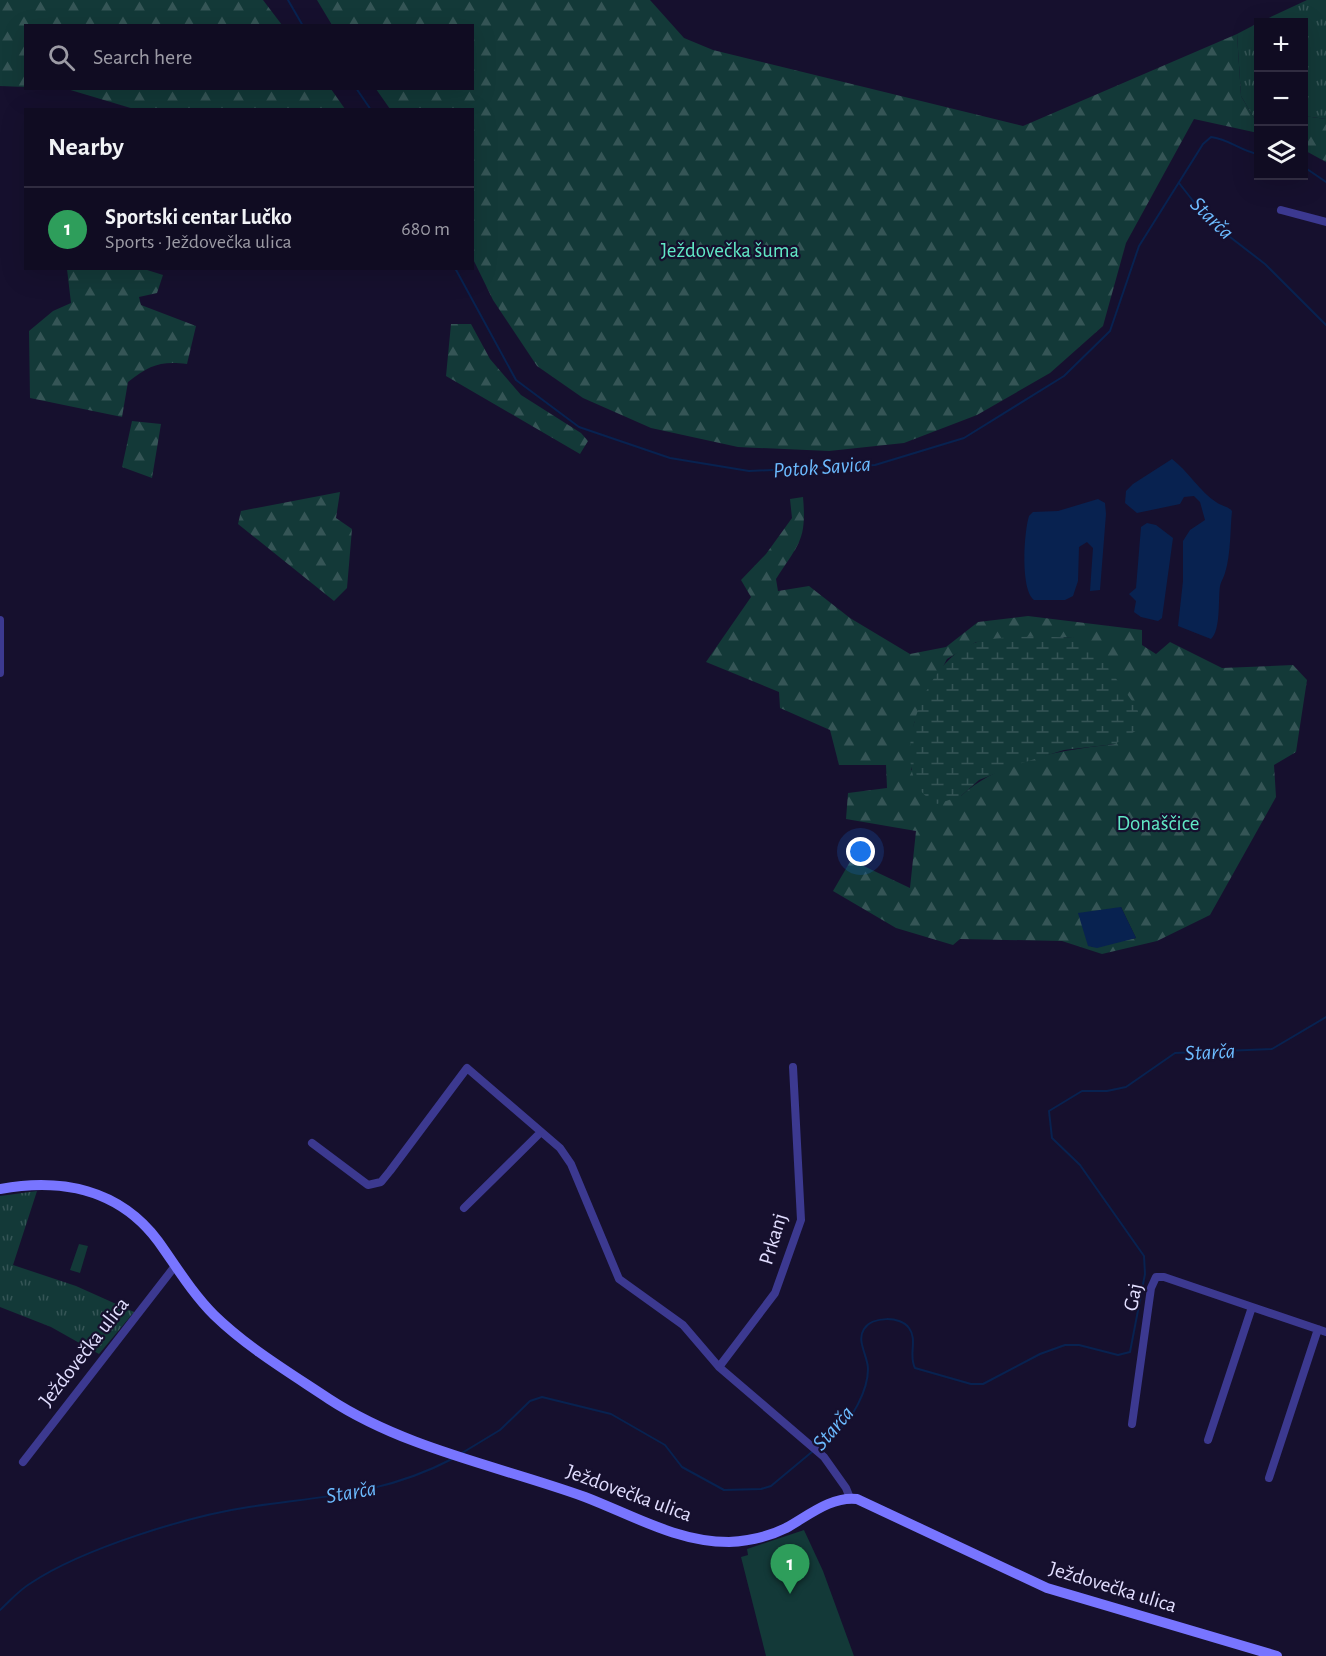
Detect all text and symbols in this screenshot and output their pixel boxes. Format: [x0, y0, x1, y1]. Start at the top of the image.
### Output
map controls [1254, 18, 1308, 180]
button: + [1254, 18, 1308, 72]
search box [24, 24, 474, 90]
icon: search [45, 41, 78, 74]
text: Search here [93, 46, 192, 68]
button: − [1254, 72, 1308, 126]
button: layers [1254, 126, 1308, 180]
text: Nearby [48, 134, 124, 160]
water label: Starča [1186, 192, 1238, 244]
text: Sportski centar Lučko [105, 206, 292, 228]
text: 1 [64, 219, 71, 239]
text: 680 m [401, 219, 450, 239]
text: Sports · Ježdovečka ulica [105, 232, 292, 252]
park label: Ježdovečka šuma [661, 240, 800, 261]
water label: Potok Savica [772, 453, 872, 481]
park label: Donaščice [1117, 813, 1199, 834]
your location [846, 837, 875, 866]
water label: Starča [1184, 1040, 1236, 1064]
street label: Prkanj [755, 1211, 791, 1267]
street label: Gaj [1120, 1281, 1146, 1313]
street label: Ježdovečka ulica [35, 1293, 133, 1411]
water label: Starča [808, 1402, 858, 1454]
street label: Ježdovečka ulica [563, 1461, 695, 1526]
water label: Starča [324, 1477, 378, 1507]
pin: 1 [770, 1544, 810, 1594]
street label: Ježdovečka ulica [1047, 1558, 1180, 1616]

